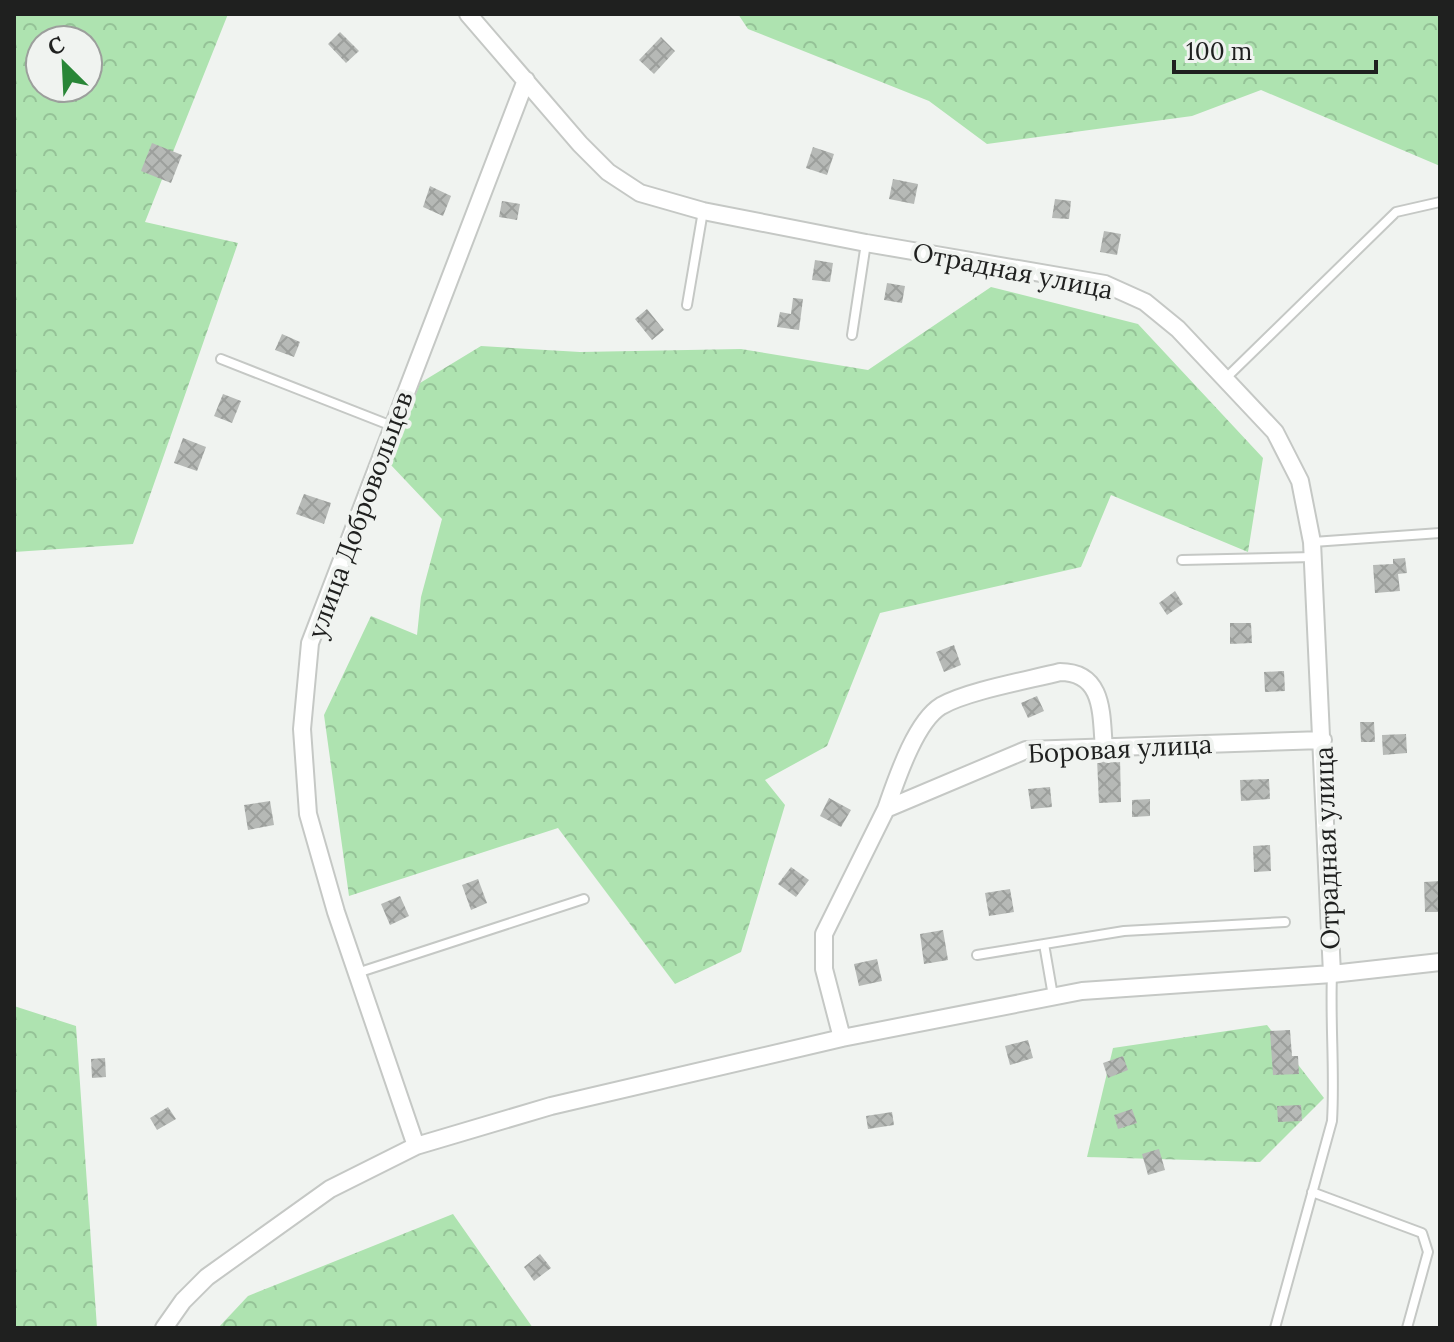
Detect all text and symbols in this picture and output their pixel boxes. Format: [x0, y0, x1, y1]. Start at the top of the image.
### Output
north arrow [24, 24, 104, 104]
scale bar [1174, 24, 1376, 74]
text: С [43, 30, 68, 62]
text: 100 m [1186, 36, 1252, 67]
street label: Отрадная улица [910, 235, 1116, 306]
street label: улица Добровольцев [299, 387, 420, 643]
street label: Боровая улица [1027, 727, 1213, 770]
street label: Отрадная улица [1306, 746, 1347, 950]

